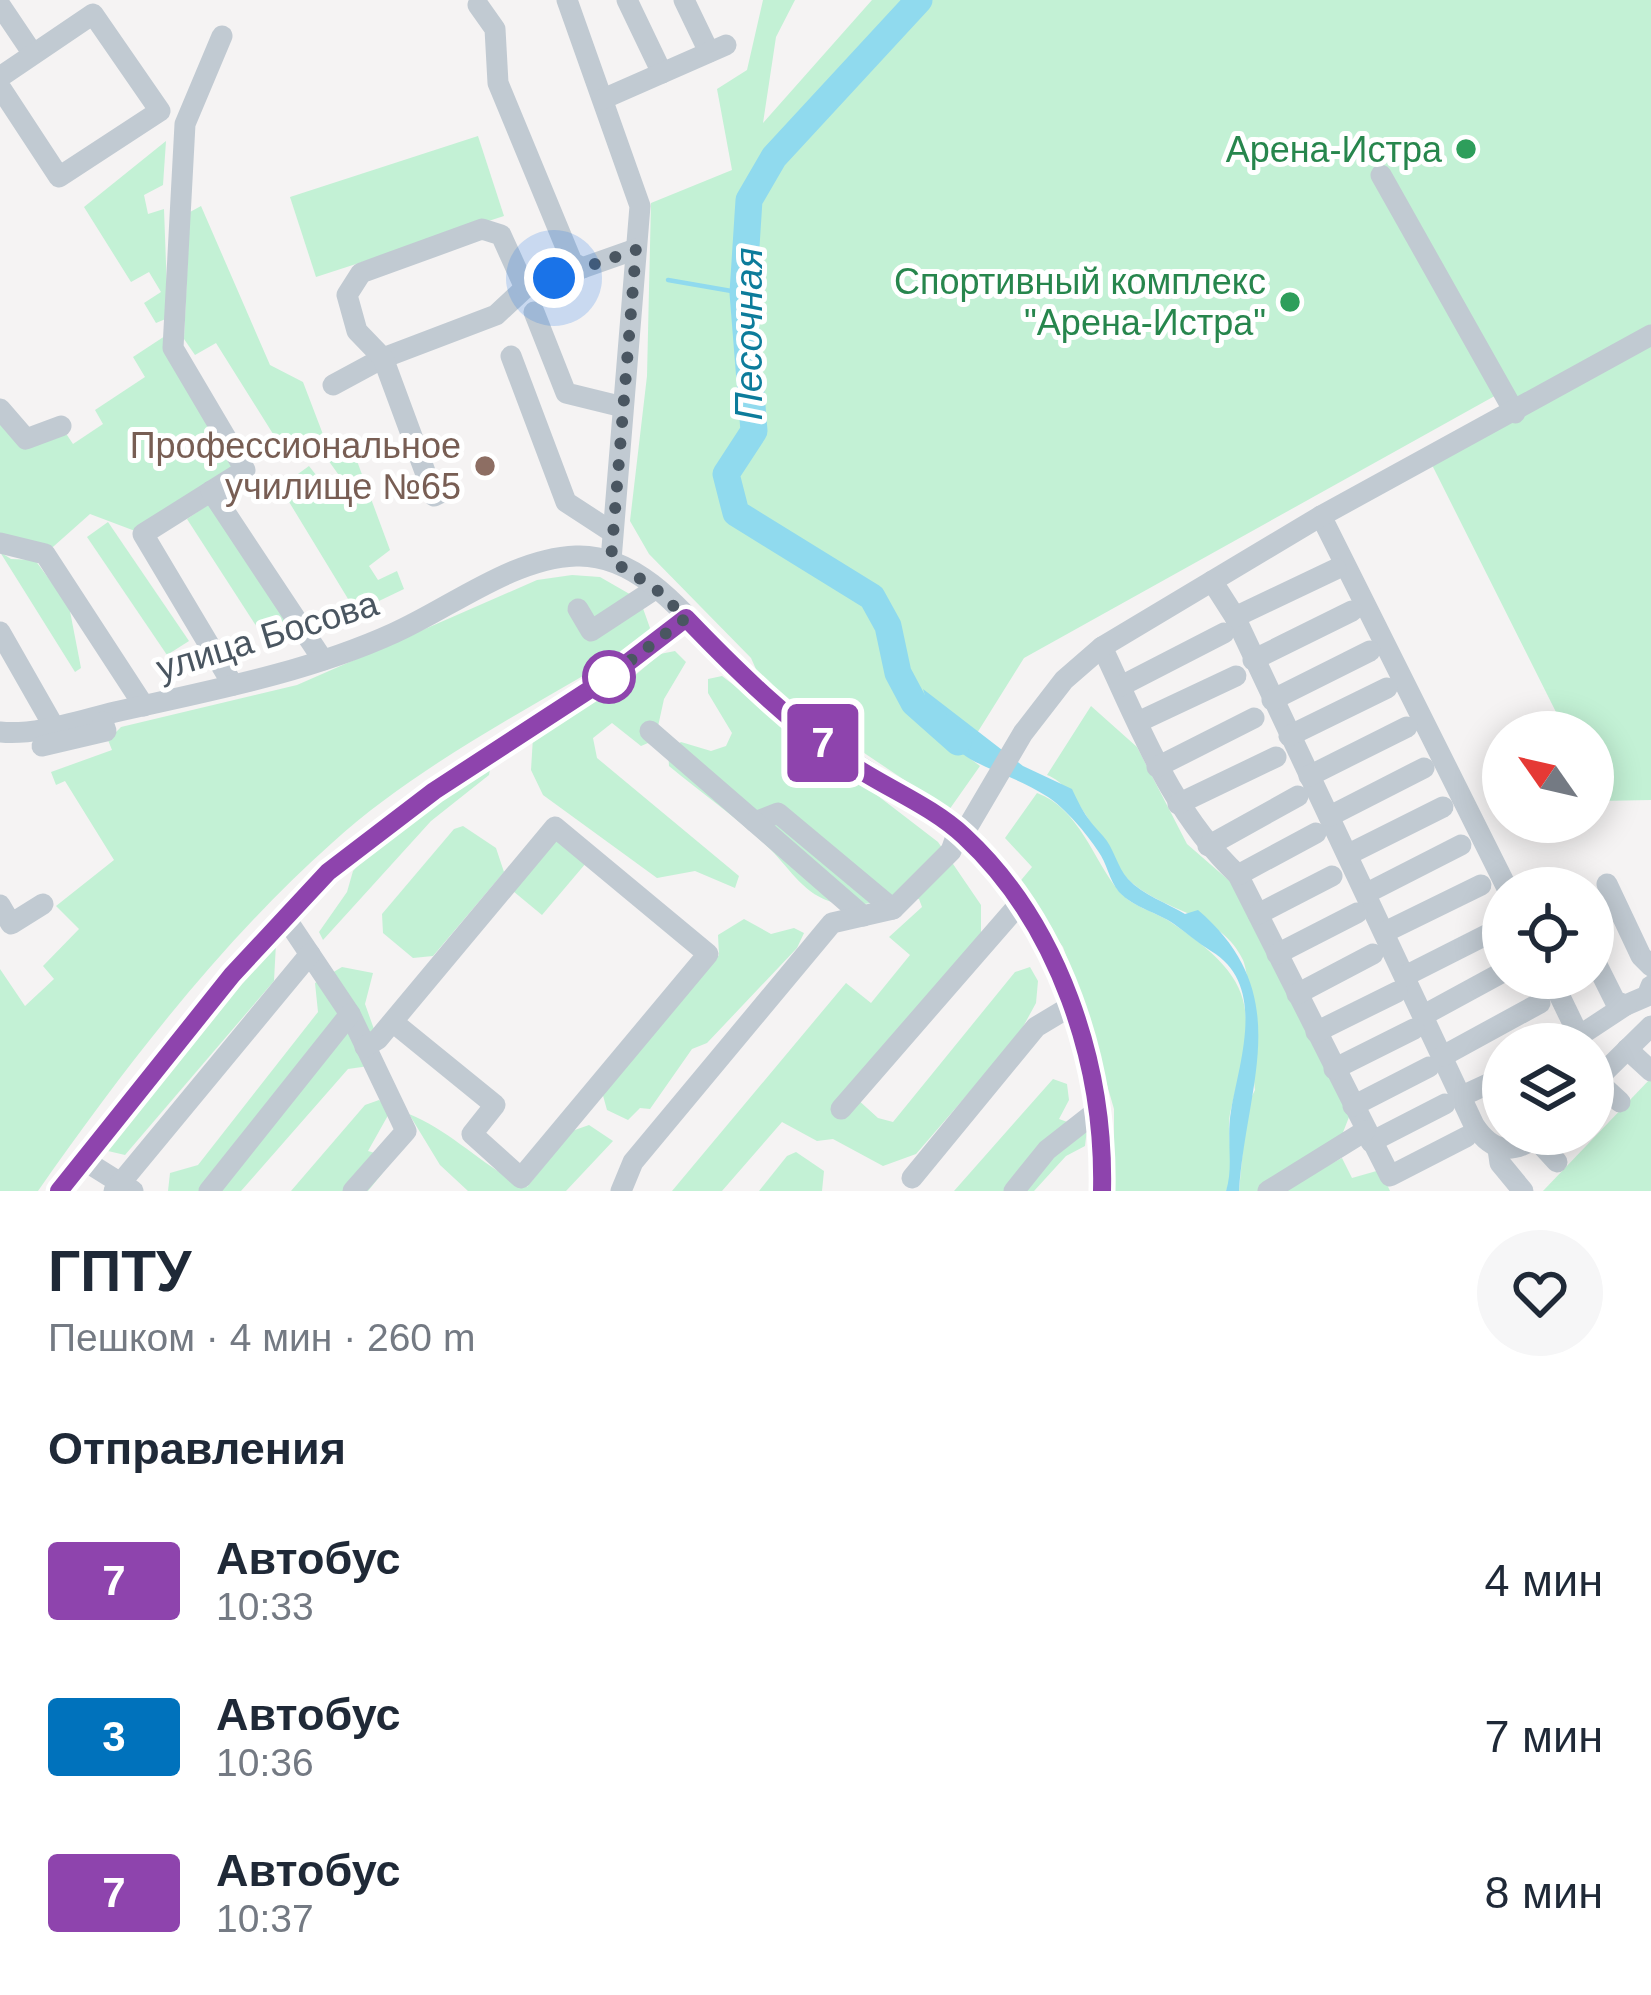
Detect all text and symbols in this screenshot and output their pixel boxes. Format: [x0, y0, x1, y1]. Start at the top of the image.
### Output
place label: Арена-Истра [1226, 129, 1443, 170]
marker: Арена-Истра [1453, 136, 1479, 162]
water label: Песочная [727, 247, 770, 421]
your location [524, 248, 584, 308]
place label: Спортивный комплекс "Арена-Истра" [894, 261, 1266, 343]
marker: Спортивный комплекс "Арена-Истра" [1277, 289, 1303, 315]
place label: Профессиональное училище №65 [130, 425, 461, 507]
marker: Профессиональное училище №65 [472, 453, 498, 479]
street label: улица Босова [151, 582, 384, 689]
unlabelled marker [584, 652, 634, 702]
line badge: 7 [784, 704, 862, 782]
north arrow [1482, 711, 1614, 843]
map controls [1482, 711, 1614, 1155]
text: 7 [811, 719, 835, 766]
button: locate [1482, 867, 1614, 999]
button: layers [1482, 1023, 1614, 1155]
button: heart [1477, 1230, 1603, 1356]
text: ГПТУ [48, 1239, 192, 1303]
text: Пешком · 4 мин · 260 m [48, 1316, 475, 1359]
text: Отправления [48, 1423, 346, 1474]
text: Автобус [216, 1533, 401, 1584]
text: 4 мин [1485, 1555, 1603, 1606]
text: 7 [102, 1557, 126, 1604]
text: 10:33 [216, 1585, 314, 1628]
text: Автобус [216, 1689, 401, 1740]
text: 7 мин [1485, 1711, 1603, 1762]
text: 3 [102, 1713, 126, 1760]
text: 10:36 [216, 1741, 314, 1784]
text: Автобус [216, 1845, 401, 1896]
text: 8 мин [1485, 1867, 1603, 1918]
text: 7 [102, 1869, 126, 1916]
text: 10:37 [216, 1897, 314, 1940]

